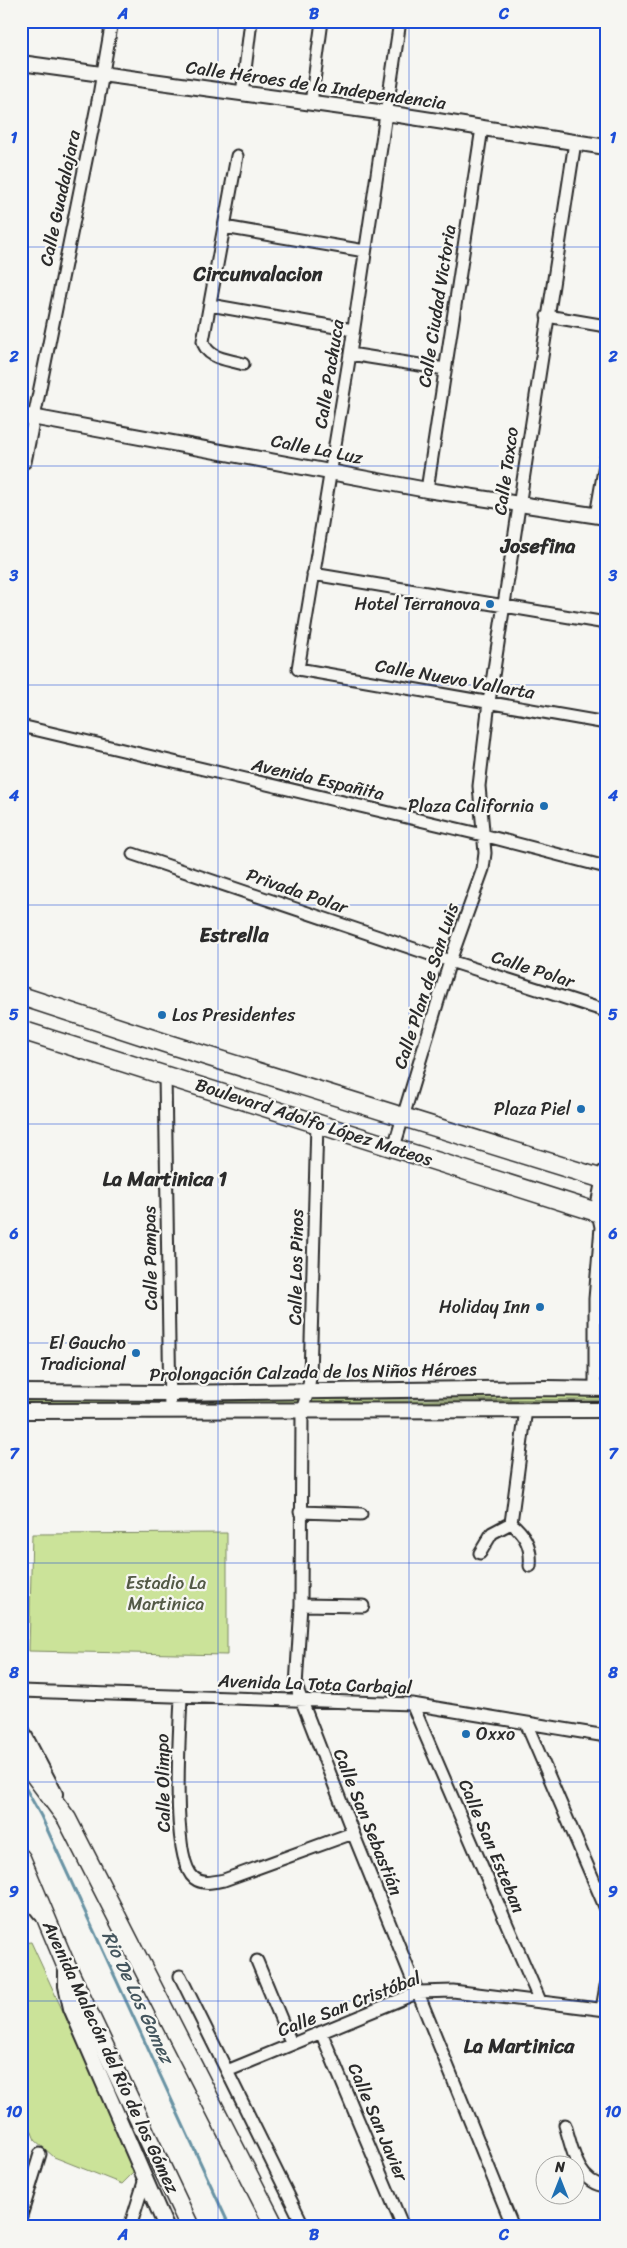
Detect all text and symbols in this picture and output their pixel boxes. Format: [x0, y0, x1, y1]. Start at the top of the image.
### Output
text: A [117, 0, 128, 28]
text: B [309, 0, 320, 28]
text: C [498, 0, 510, 28]
street label: Calle Héroes de la Independencia [184, 51, 449, 119]
text: 1 [11, 123, 18, 152]
text: 1 [610, 123, 617, 152]
street label: Calle Guadalajara [30, 126, 90, 269]
street label: Calle Ciudad Victoria [408, 222, 466, 390]
district label: Circunvalacion [192, 257, 323, 292]
street label: Calle Pachuca [305, 316, 354, 431]
text: 2 [8, 342, 19, 371]
text: 2 [607, 342, 618, 371]
street label: Calle La Luz [268, 424, 366, 474]
street label: Calle Taxco [484, 425, 528, 517]
district label: Josefina [500, 529, 576, 564]
text: 3 [9, 561, 19, 590]
text: 3 [608, 561, 618, 590]
place label: Hotel Terranova [355, 588, 480, 620]
marker: Hotel Terranova [484, 598, 496, 610]
street label: Calle Nuevo Vallarta [373, 649, 538, 709]
street label: Avenida Españita [248, 748, 387, 810]
text: 4 [8, 781, 19, 810]
text: 4 [607, 781, 618, 810]
place label: Plaza California [408, 790, 534, 822]
marker: Plaza California [538, 800, 550, 812]
street label: Privada Polar [242, 859, 354, 924]
street label: Calle Plan de San Luis [384, 898, 468, 1073]
district label: Estrella [200, 918, 269, 953]
street label: Calle Polar [487, 941, 580, 998]
place label: Los Presidentes [172, 999, 296, 1031]
text: 5 [9, 1000, 19, 1029]
text: 5 [608, 1000, 618, 1029]
marker: Los Presidentes [156, 1009, 168, 1021]
street label: Boulevard Adolfo López Mateos [191, 1068, 437, 1176]
place label: Plaza Piel [494, 1093, 572, 1125]
marker: Plaza Piel [575, 1103, 587, 1115]
district label: La Martinica 1 [103, 1162, 228, 1197]
street label: Calle Pampas [133, 1205, 167, 1311]
street label: Calle Los Pinos [279, 1208, 313, 1325]
text: 6 [8, 1219, 19, 1248]
text: 6 [607, 1219, 618, 1248]
place label: Holiday Inn [439, 1291, 530, 1323]
marker: Holiday Inn [534, 1301, 546, 1313]
place label: El Gaucho Tradicional [40, 1327, 127, 1380]
marker: El Gaucho Tradicional [130, 1347, 142, 1359]
street label: Prolongación Calzada de los Niños Héroes [149, 1353, 477, 1391]
text: 7 [9, 1439, 20, 1468]
text: 7 [608, 1439, 619, 1468]
park label: Estadio La Martinica [126, 1567, 206, 1620]
text: 8 [8, 1658, 19, 1687]
text: 8 [607, 1658, 618, 1687]
street label: Avenida La Tota Carbajal [217, 1665, 413, 1703]
place label: Oxxo [476, 1718, 515, 1750]
marker: Oxxo [460, 1728, 472, 1740]
street label: Calle Olimpo [146, 1733, 180, 1833]
street label: Calle San Sebastián [324, 1744, 412, 1901]
street label: Calle San Esteban [449, 1774, 535, 1918]
text: 9 [9, 1877, 19, 1906]
text: 9 [608, 1877, 618, 1906]
street label: Avenida Malecón del Río de los Gómez [33, 1914, 189, 2199]
water label: Rio De Los Gomez [93, 1925, 184, 2072]
street label: Calle San Cristóbal [273, 1962, 426, 2046]
district label: La Martinica [464, 2029, 575, 2064]
street label: Calle San Javier [339, 2058, 418, 2188]
text: 10 [6, 2097, 22, 2126]
text: 10 [605, 2097, 621, 2126]
text: N [554, 2155, 565, 2180]
north arrow [534, 2156, 584, 2206]
text: A [117, 2220, 128, 2248]
text: B [309, 2220, 320, 2248]
text: C [498, 2220, 510, 2248]

